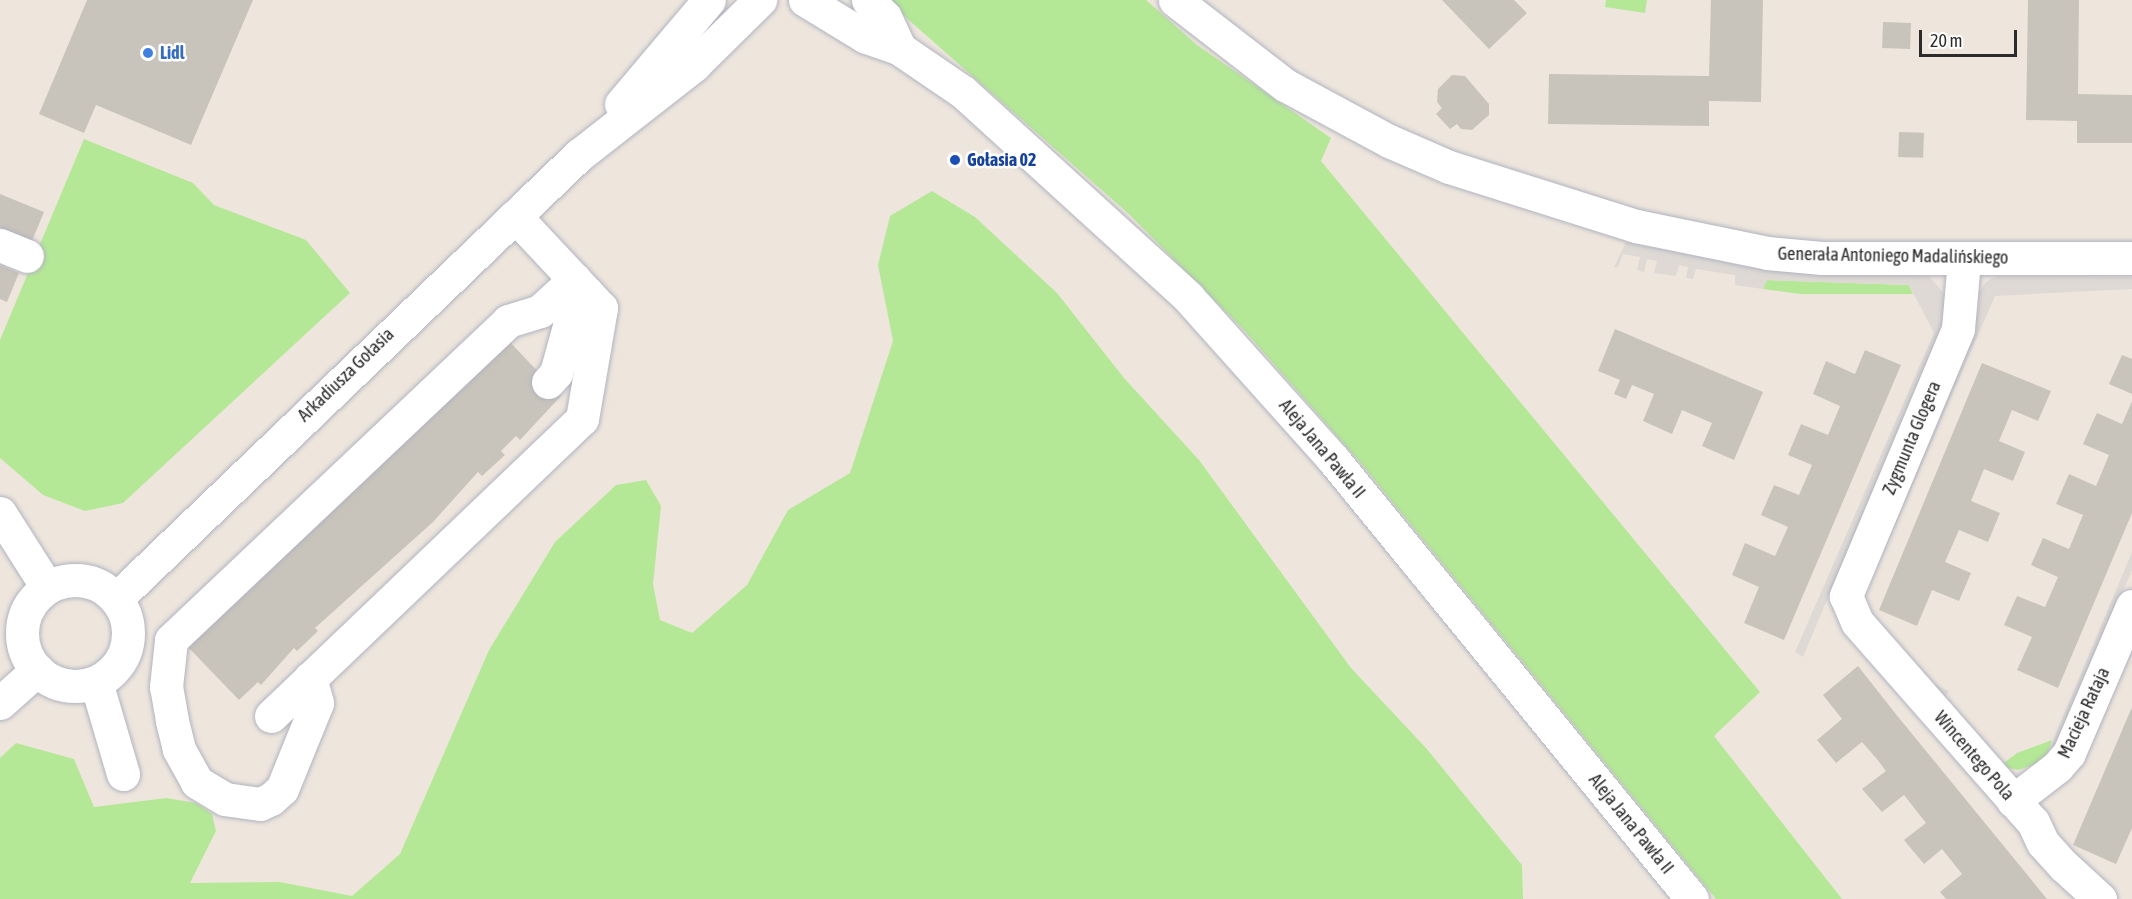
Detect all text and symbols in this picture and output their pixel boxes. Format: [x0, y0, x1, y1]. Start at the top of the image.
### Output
scale bar [1922, 18, 2020, 56]
text: 20 m [1930, 30, 1962, 51]
place label: Lidl [160, 42, 184, 64]
marker: Lidl [141, 46, 155, 60]
place label: Gołasia 02 [967, 149, 1036, 171]
marker: Gołasia 02 [948, 153, 962, 167]
street label: Generała Antoniego Madalińskiego [1777, 243, 2009, 269]
street label: Arkadiusza Gołasia [293, 324, 399, 426]
street label: Zygmunta Glogera [1878, 378, 1946, 498]
street label: Aleja Jana Pawła II [1274, 395, 1370, 503]
street label: Macieja Rataja [2054, 664, 2114, 762]
street label: Wincentego Pola [1929, 707, 2019, 805]
street label: Aleja Jana Pawła II [1584, 770, 1678, 878]

